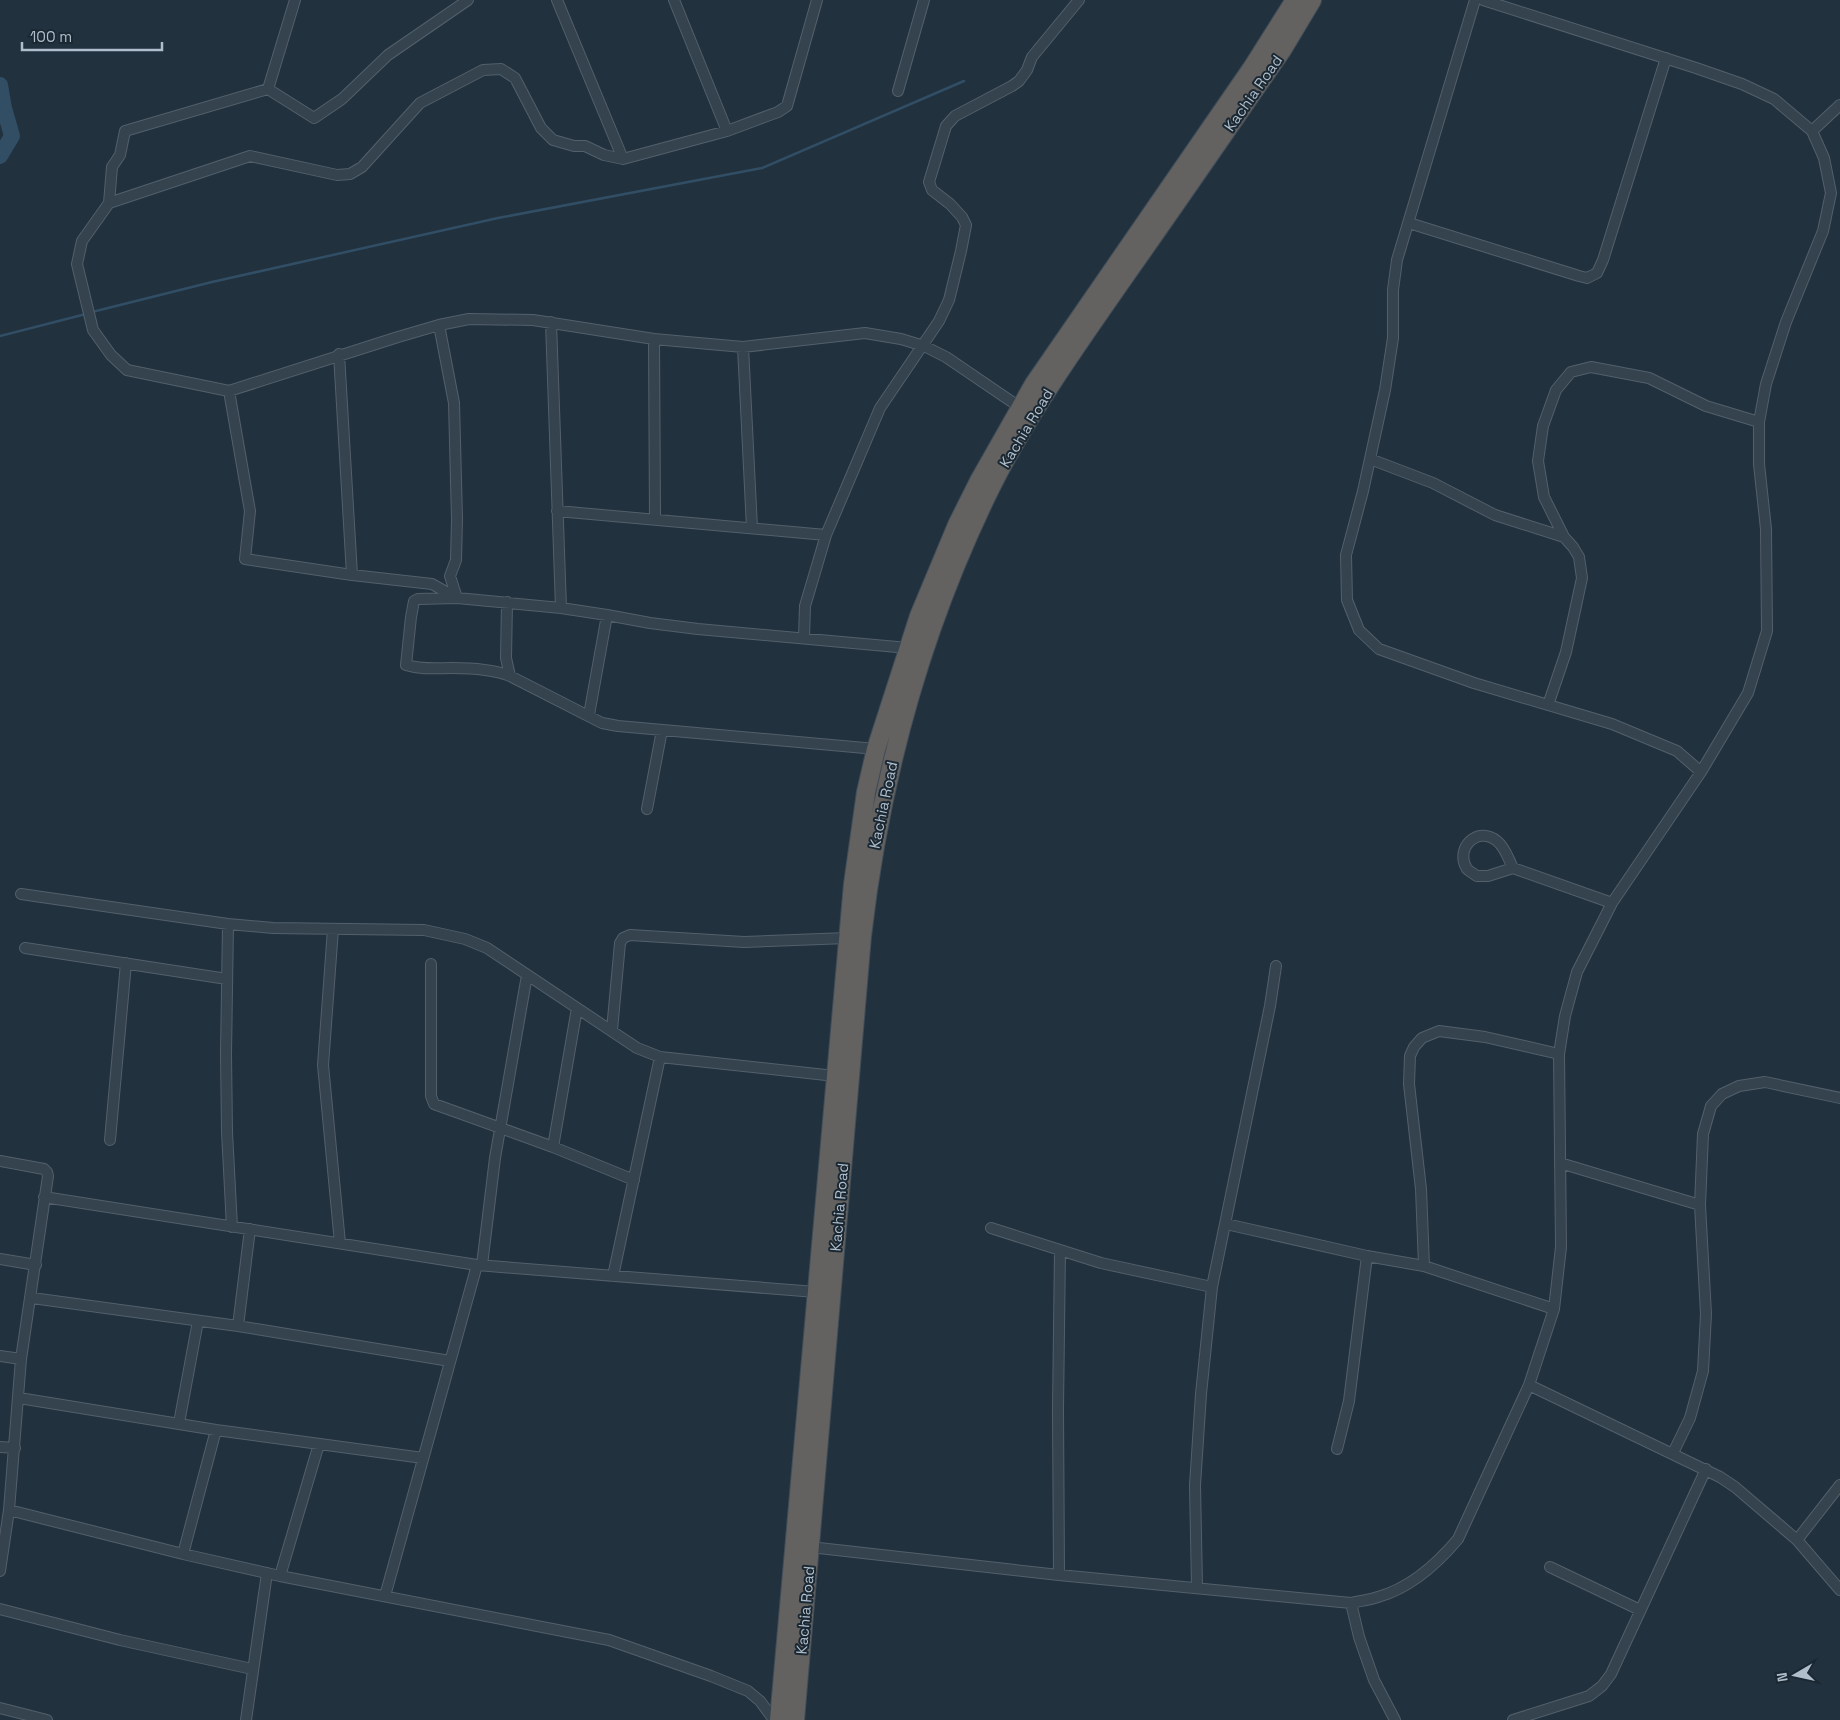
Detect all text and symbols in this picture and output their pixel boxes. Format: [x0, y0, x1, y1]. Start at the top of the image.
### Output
scale bar [22, 20, 162, 52]
text: 100 m [30, 27, 72, 46]
street label: Kachia Road [1220, 51, 1286, 135]
street label: Kachia Road [995, 385, 1057, 471]
street label: Kachia Road [864, 760, 902, 850]
street label: Kachia Road [826, 1162, 852, 1252]
street label: Kachia Road [792, 1565, 818, 1655]
north arrow [1770, 1650, 1820, 1700]
text: N [1773, 1671, 1792, 1683]

